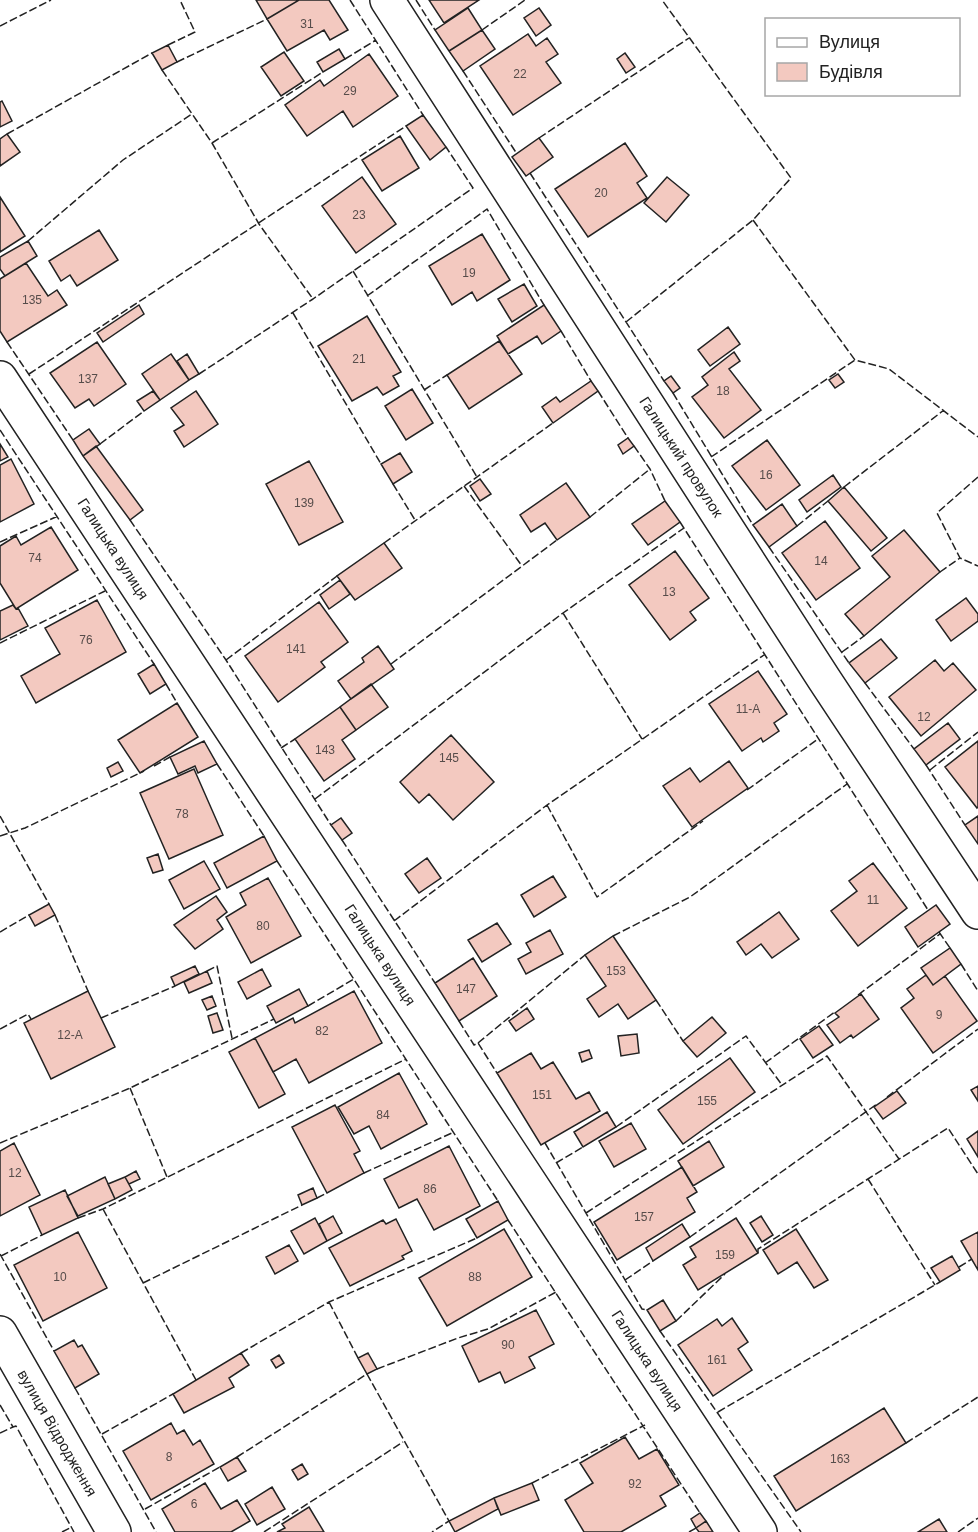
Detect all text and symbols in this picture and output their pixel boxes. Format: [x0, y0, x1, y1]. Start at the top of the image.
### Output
house number: 31 [300, 17, 314, 31]
legend [765, 18, 960, 96]
text: Вулиця [819, 32, 880, 52]
text: Будівля [819, 62, 883, 82]
house number: 22 [513, 67, 527, 81]
house number: 29 [343, 84, 357, 98]
house number: 20 [594, 186, 608, 200]
house number: 23 [352, 208, 366, 222]
house number: 19 [462, 266, 476, 280]
house number: 135 [22, 293, 42, 307]
house number: 21 [352, 352, 366, 366]
house number: 137 [78, 372, 98, 386]
house number: 18 [716, 384, 730, 398]
street label: Галицький провулок [636, 393, 727, 520]
house number: 16 [759, 468, 773, 482]
street label: Галицька вулиця [74, 495, 152, 603]
house number: 139 [294, 496, 314, 510]
house number: 74 [28, 551, 42, 565]
house number: 14 [814, 554, 828, 568]
house number: 13 [662, 585, 676, 599]
house number: 76 [79, 633, 93, 647]
house number: 141 [286, 642, 306, 656]
house number: 11-А [736, 702, 760, 716]
house number: 12 [917, 710, 931, 724]
house number: 143 [315, 743, 335, 757]
house number: 145 [439, 751, 459, 765]
house number: 78 [175, 807, 189, 821]
house number: 11 [867, 893, 880, 907]
street label: Галицька вулиця [341, 901, 419, 1009]
house number: 80 [256, 919, 270, 933]
house number: 153 [606, 964, 626, 978]
house number: 147 [456, 982, 476, 996]
house number: 9 [936, 1008, 943, 1022]
house number: 82 [315, 1024, 329, 1038]
house number: 12-А [57, 1028, 83, 1042]
house number: 151 [532, 1088, 552, 1102]
house number: 155 [697, 1094, 717, 1108]
house number: 84 [376, 1108, 390, 1122]
house number: 12 [8, 1166, 22, 1180]
house number: 86 [423, 1182, 437, 1196]
house number: 157 [634, 1210, 654, 1224]
house number: 159 [715, 1248, 735, 1262]
house number: 10 [53, 1270, 67, 1284]
house number: 88 [468, 1270, 482, 1284]
street label: Галицька вулиця [608, 1307, 686, 1415]
house number: 90 [501, 1338, 515, 1352]
house number: 161 [707, 1353, 727, 1367]
street label: вулиця Відродження [14, 1367, 101, 1499]
house number: 8 [166, 1450, 173, 1464]
house number: 163 [830, 1452, 850, 1466]
house number: 92 [628, 1477, 642, 1491]
house number: 6 [191, 1497, 198, 1511]

